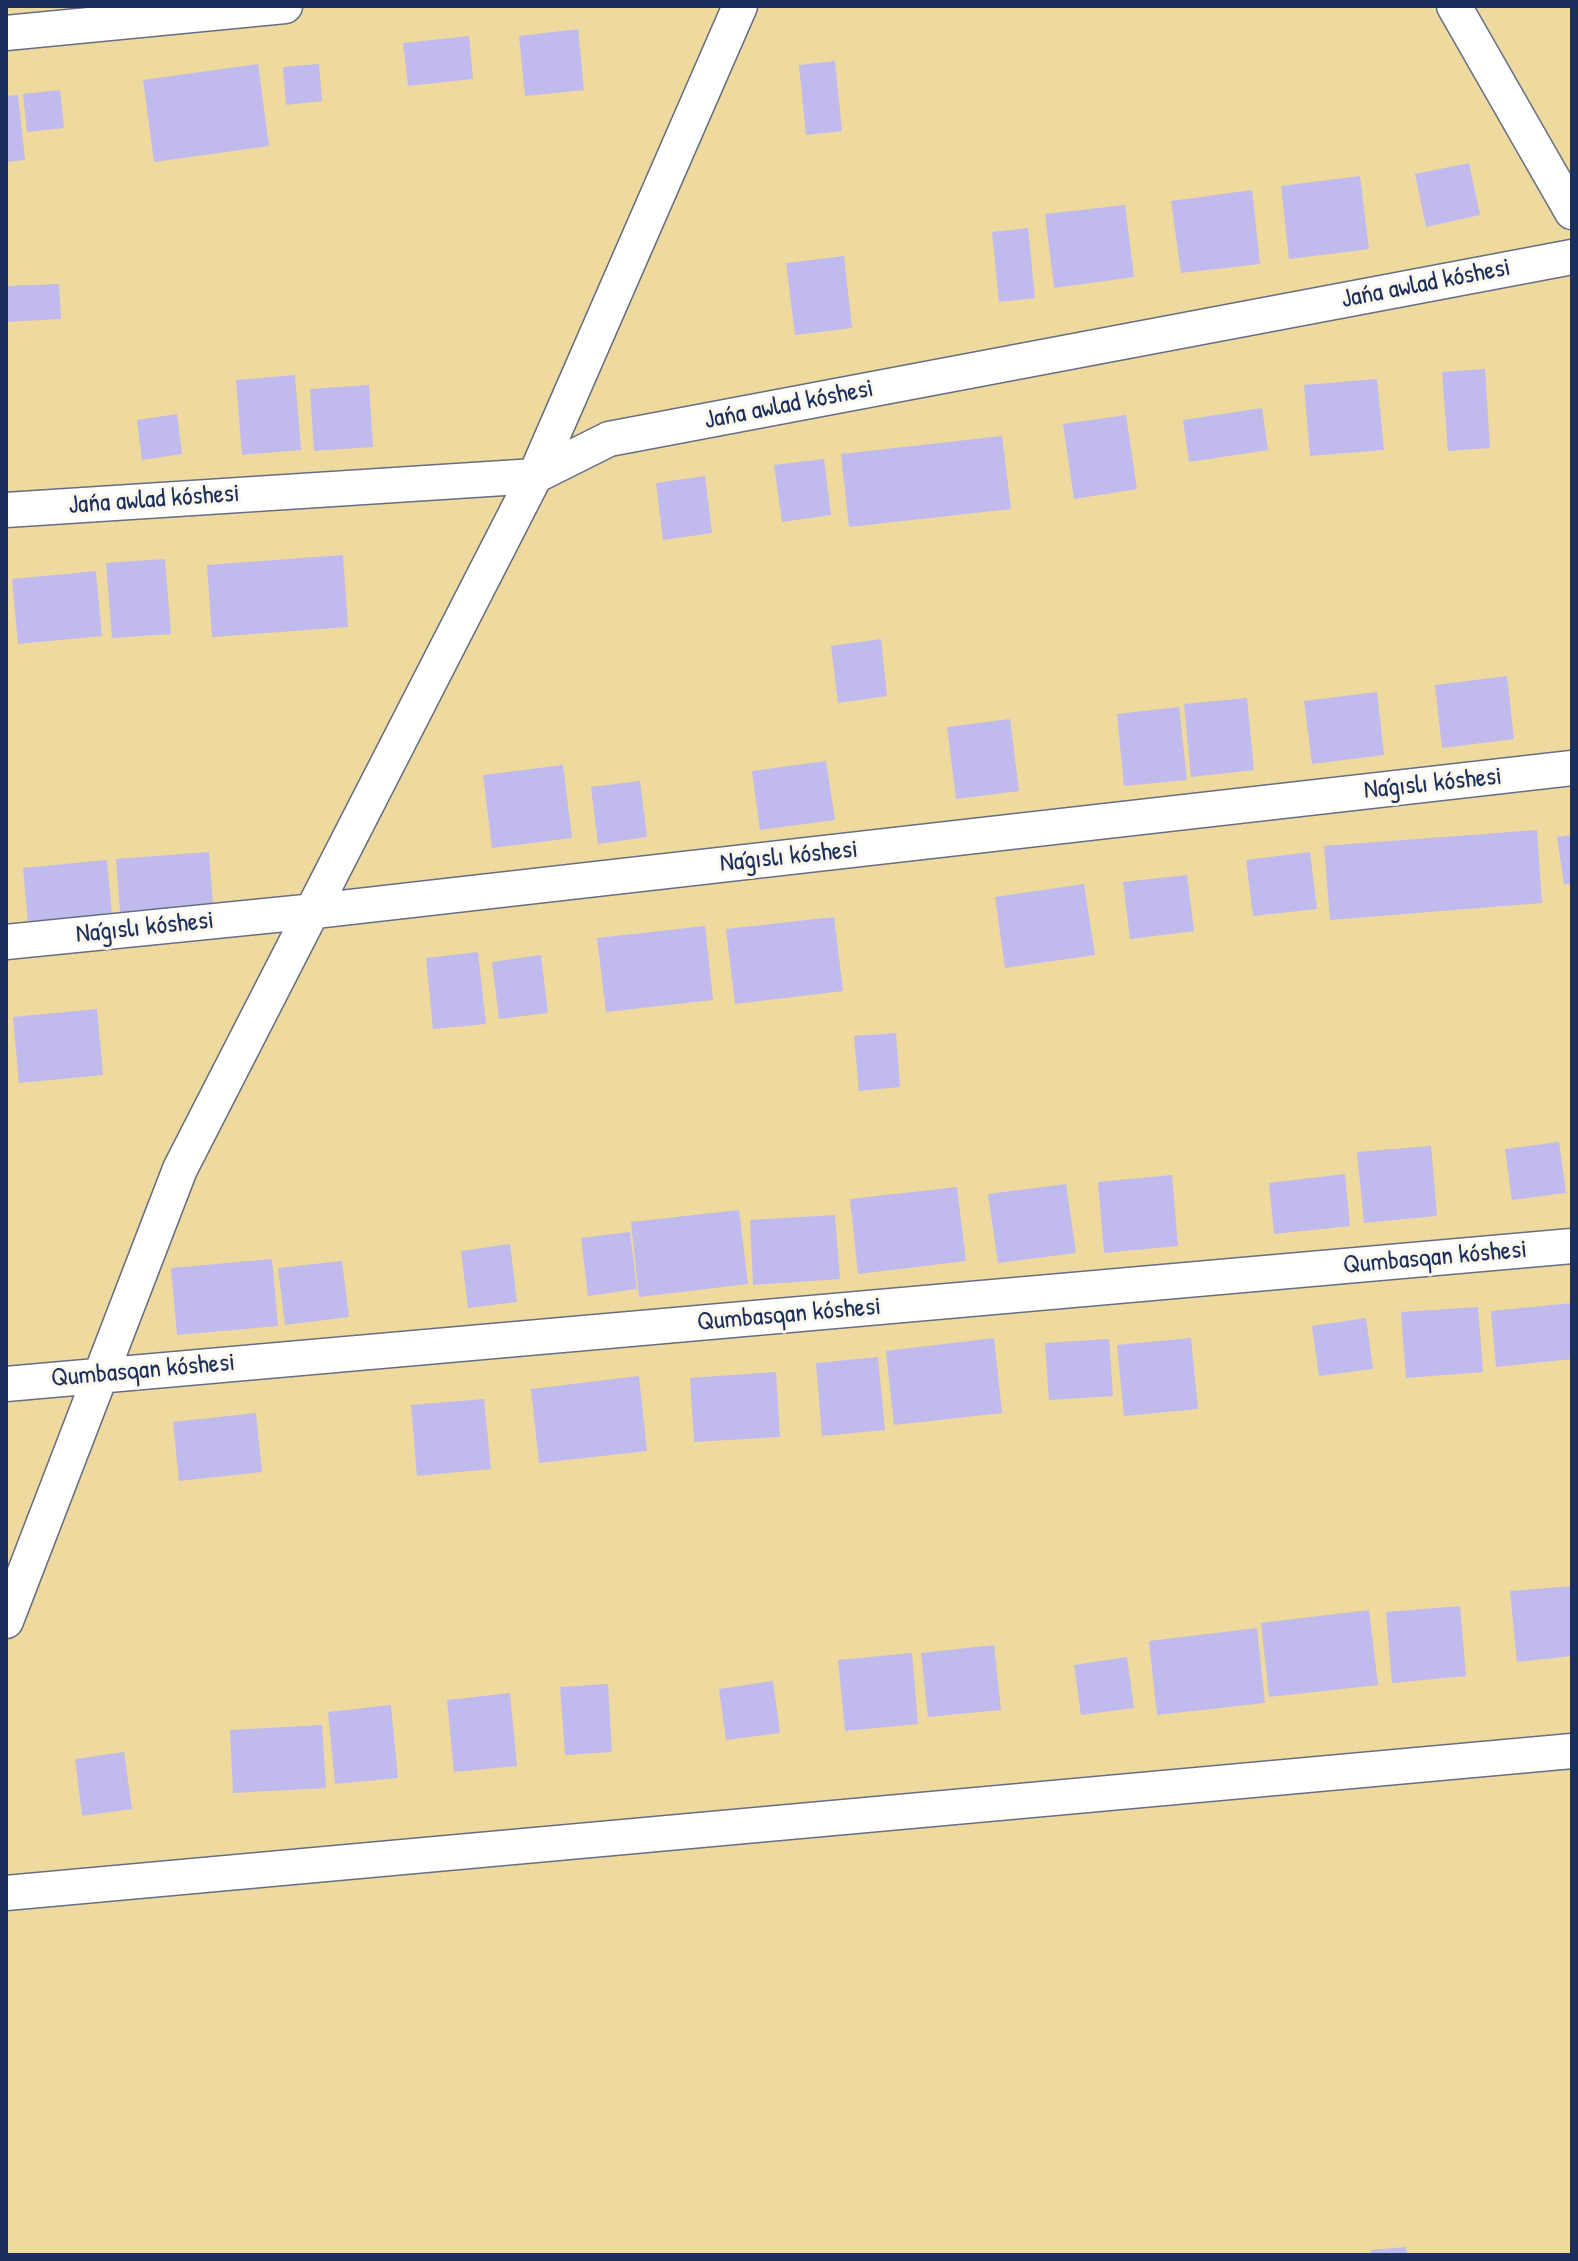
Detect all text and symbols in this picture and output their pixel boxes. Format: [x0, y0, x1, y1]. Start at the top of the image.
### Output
street label: Jańa awlad kóshesi [1339, 252, 1513, 316]
street label: Jańa awlad kóshesi [702, 373, 876, 437]
street label: Jańa awlad kóshesi [67, 478, 241, 522]
street label: Naǵıslı kóshesi [1362, 761, 1504, 807]
street label: Naǵıslı kóshesi [718, 834, 860, 880]
street label: Naǵıslı kóshesi [74, 905, 216, 951]
street label: Qumbasqan kóshesi [1342, 1234, 1528, 1282]
street label: Qumbasqan kóshesi [696, 1291, 882, 1339]
street label: Qumbasqan kóshesi [50, 1347, 236, 1395]

